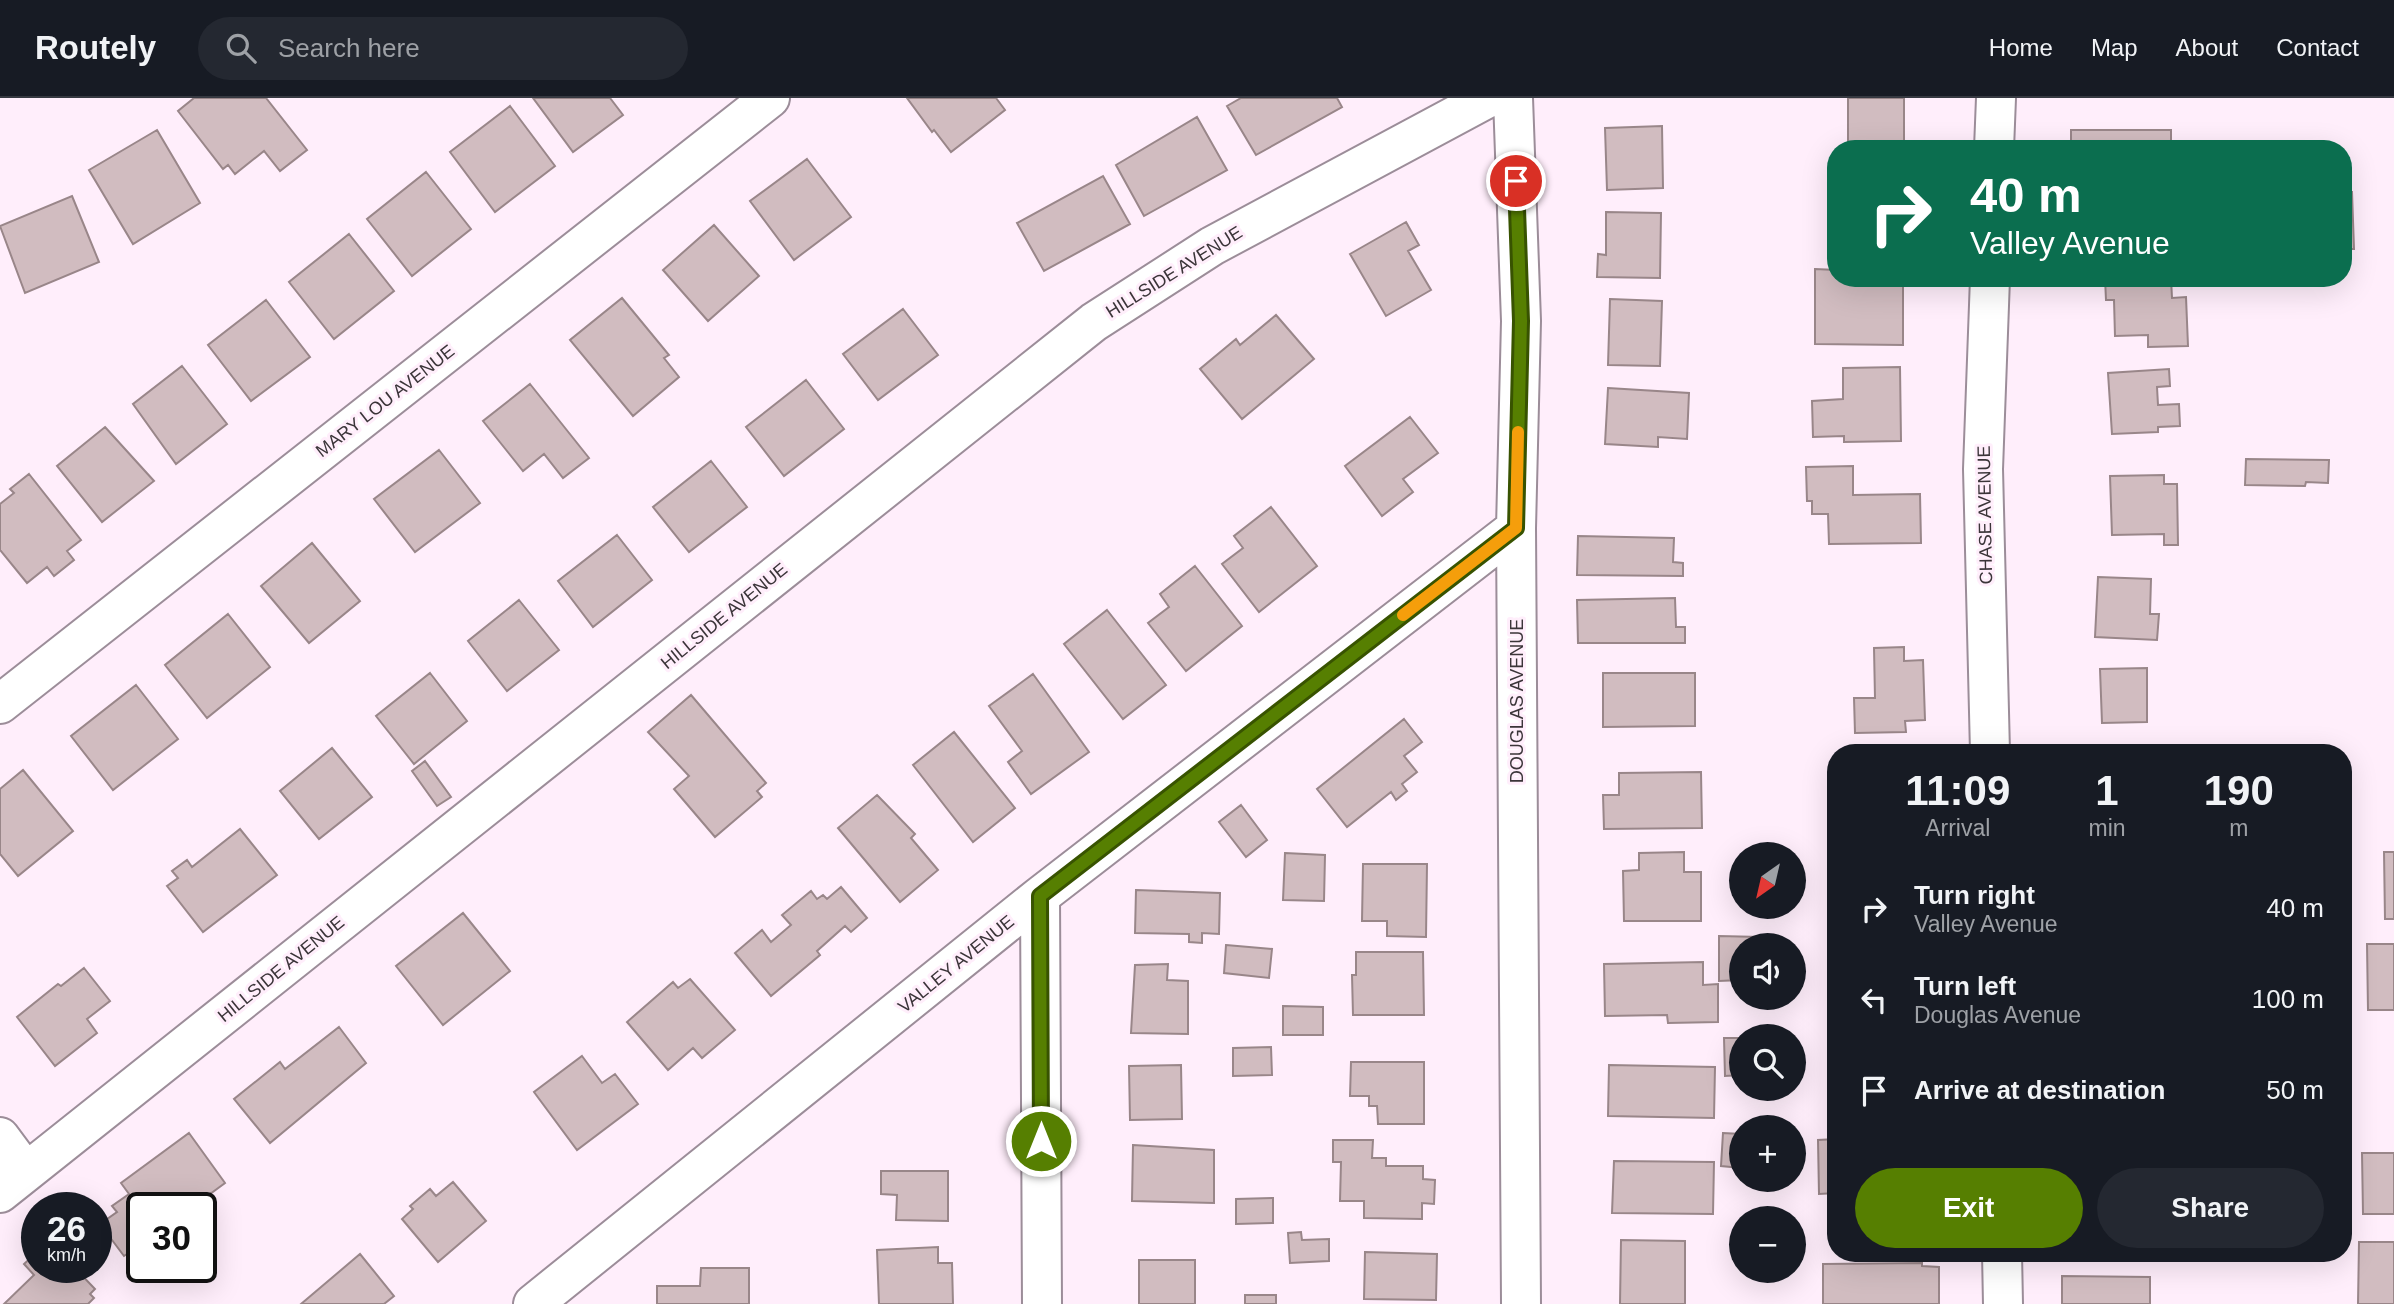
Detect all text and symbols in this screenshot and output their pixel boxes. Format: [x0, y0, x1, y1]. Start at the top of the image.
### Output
search box [198, 17, 688, 80]
text: Routely [35, 29, 156, 66]
icon: search [222, 29, 260, 67]
text: Search here [278, 33, 420, 63]
text: Home [1989, 34, 2053, 61]
text: Map [2091, 34, 2138, 61]
text: About [2176, 34, 2238, 61]
text: Contact [2276, 34, 2359, 61]
pin [1486, 151, 1546, 211]
icon: arrive [1497, 162, 1535, 200]
icon: right [1855, 168, 1946, 259]
text: 40 m [1970, 168, 2082, 222]
street label: HILLSIDE AVENUE [1102, 222, 1246, 322]
text: Valley Avenue [1970, 225, 2170, 261]
street label: MARY LOU AVENUE [312, 341, 458, 461]
street label: CHASE AVENUE [1974, 445, 1996, 585]
street label: HILLSIDE AVENUE [657, 559, 791, 673]
street label: DOUGLAS AVENUE [1507, 619, 1527, 783]
text: 11:09 [1905, 767, 2010, 814]
text: 1 [2095, 767, 2119, 814]
text: 190 [2204, 767, 2274, 814]
text: Arrival [1925, 815, 1990, 841]
text: min [2088, 815, 2126, 841]
text: m [2229, 815, 2248, 841]
north arrow [1729, 842, 1806, 919]
map controls [1729, 842, 1806, 1283]
text: Turn right [1914, 880, 2035, 910]
icon: right [1855, 890, 1893, 928]
text: 40 m [2266, 893, 2324, 923]
street label: VALLEY AVENUE [894, 911, 1018, 1017]
text: Valley Avenue [1914, 911, 2058, 937]
street label: HILLSIDE AVENUE [214, 912, 348, 1026]
button: sound [1729, 933, 1806, 1010]
text: Turn left [1914, 971, 2016, 1001]
icon: left [1855, 981, 1893, 1019]
text: 100 m [2252, 984, 2324, 1014]
text: Douglas Avenue [1914, 1002, 2081, 1028]
button: search [1729, 1024, 1806, 1101]
icon: arrive [1855, 1072, 1893, 1110]
text: Arrive at destination [1914, 1075, 2165, 1105]
text: 50 m [2266, 1075, 2324, 1105]
position arrow [1004, 1104, 1078, 1178]
button: + [1729, 1115, 1806, 1192]
button: Exit [1855, 1168, 2083, 1248]
button: Share [2097, 1168, 2324, 1248]
speed limit sign: 30 [126, 1192, 217, 1283]
button: − [1729, 1206, 1806, 1283]
text: 26 [47, 1209, 86, 1248]
text: km/h [47, 1245, 86, 1265]

